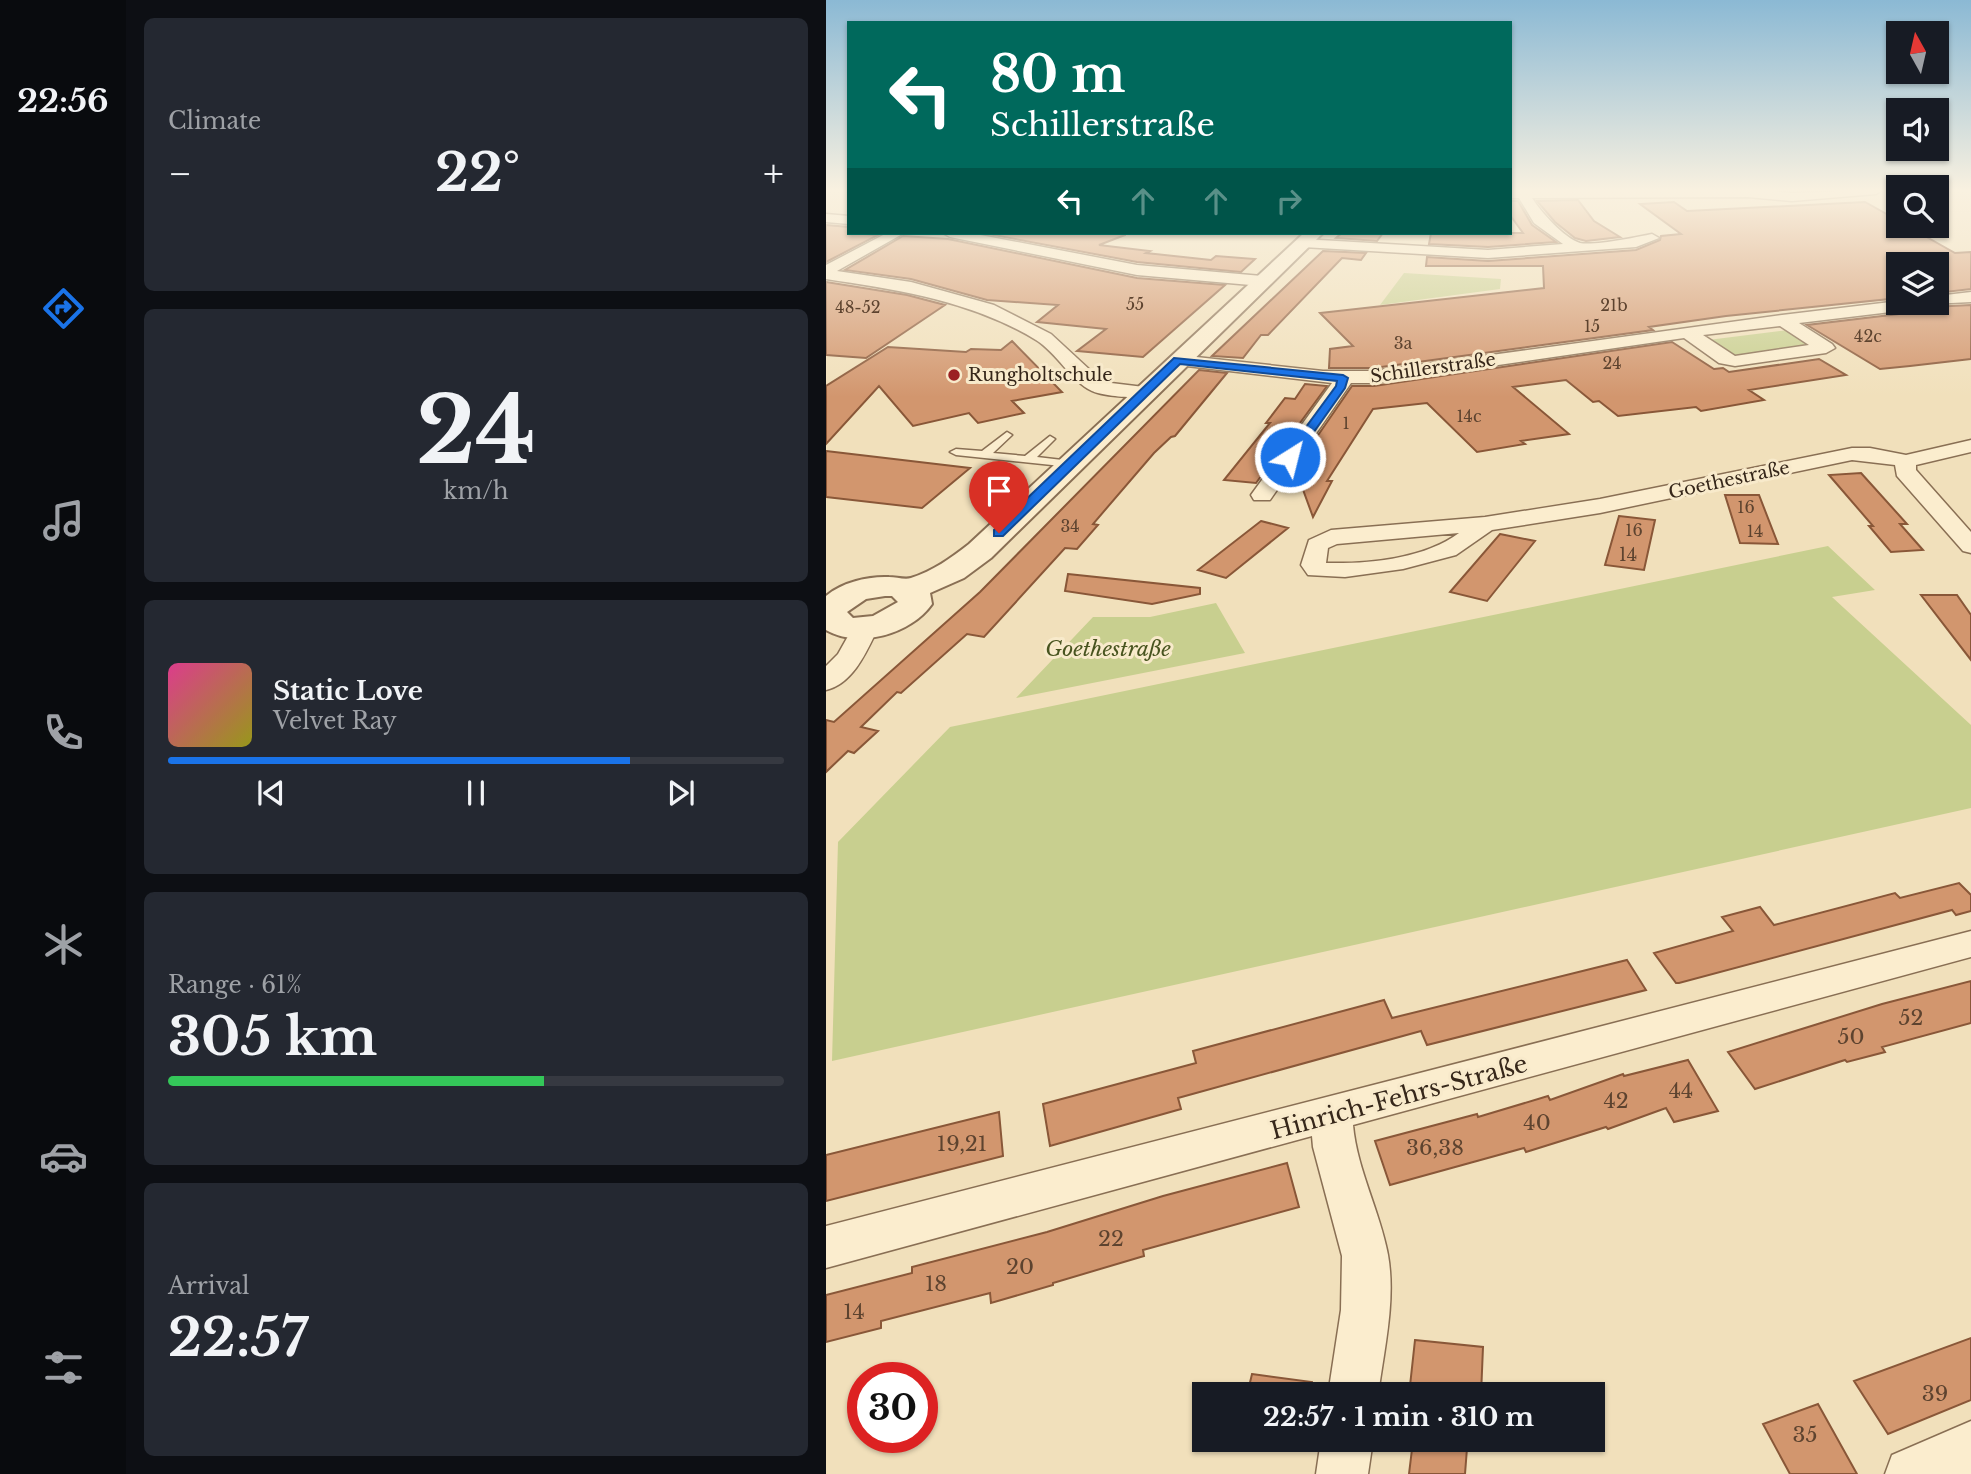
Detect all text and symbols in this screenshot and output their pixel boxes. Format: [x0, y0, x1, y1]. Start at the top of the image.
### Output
north arrow [1886, 21, 1950, 84]
map controls [1886, 21, 1949, 315]
text: 80 m [990, 44, 1125, 105]
icon: left [875, 49, 966, 140]
text: 22:56 [17, 81, 109, 121]
button: sound [1886, 98, 1949, 161]
text: Schillerstraße [990, 105, 1215, 145]
text: Climate [168, 107, 261, 135]
text: 22° [435, 141, 520, 205]
text: − [168, 150, 192, 197]
text: + [763, 150, 784, 197]
button: search [1886, 175, 1949, 238]
icon: left [1051, 182, 1089, 220]
icon: ahead [1124, 182, 1162, 220]
icon: ahead [1197, 182, 1235, 220]
icon: right [1270, 182, 1308, 220]
button: layers [1886, 252, 1949, 315]
icon: directions [39, 284, 88, 333]
house number: 55 [1126, 294, 1144, 314]
house number: 21b [1600, 295, 1628, 315]
house number: 48-52 [835, 297, 881, 317]
house number: 15 [1584, 316, 1600, 336]
house number: 42c [1854, 326, 1882, 346]
house number: 3a [1394, 333, 1412, 353]
street label: Schillerstraße [1369, 348, 1497, 388]
house number: 24 [1602, 353, 1622, 373]
place label: Rungholtschule [968, 364, 1113, 386]
marker: Rungholtschule [946, 367, 962, 383]
text: 24 [416, 375, 536, 488]
house number: 14c [1456, 406, 1482, 426]
house number: 1 [1342, 413, 1350, 433]
position arrow [1253, 420, 1327, 494]
street label: Goethestraße [1666, 456, 1792, 504]
pin [969, 461, 1029, 533]
icon: arrive [980, 472, 1018, 510]
text: km/h [443, 477, 509, 505]
icon: music [39, 496, 88, 545]
house number: 16 [1737, 497, 1755, 517]
house number: 34 [1060, 516, 1080, 536]
house number: 16 [1625, 520, 1643, 540]
house number: 14 [1747, 521, 1763, 541]
house number: 14 [1619, 544, 1637, 566]
park label: Goethestraße [1045, 636, 1171, 662]
text: Static Love [273, 675, 423, 707]
text: Velvet Ray [273, 707, 397, 735]
icon: phone [39, 708, 88, 757]
icon: previous [252, 774, 290, 812]
icon: pause [457, 774, 495, 812]
icon: next [662, 774, 700, 812]
icon: climate [39, 920, 88, 969]
text: Range · 61% [168, 971, 302, 999]
text: 305 km [168, 1005, 377, 1069]
house number: 52 [1899, 1005, 1923, 1031]
house number: 50 [1838, 1024, 1864, 1050]
street label: Hinrich-Fehrs-Straße [1267, 1049, 1531, 1145]
house number: 44 [1669, 1078, 1693, 1104]
house number: 42 [1603, 1088, 1629, 1114]
house number: 40 [1523, 1110, 1551, 1136]
house number: 19,21 [937, 1131, 987, 1157]
icon: car [39, 1132, 88, 1181]
house number: 36,38 [1406, 1135, 1464, 1161]
house number: 22 [1098, 1226, 1124, 1252]
house number: 20 [1006, 1254, 1034, 1280]
house number: 18 [925, 1271, 947, 1297]
text: Arrival [168, 1272, 249, 1300]
house number: 14 [843, 1299, 865, 1325]
text: 22:57 [168, 1306, 308, 1370]
icon: filters [39, 1343, 88, 1392]
speed limit sign: 30 [847, 1362, 938, 1453]
house number: 39 [1922, 1381, 1948, 1407]
text: 22:57 · 1 min · 310 m [1263, 1401, 1534, 1433]
house number: 35 [1793, 1422, 1817, 1448]

